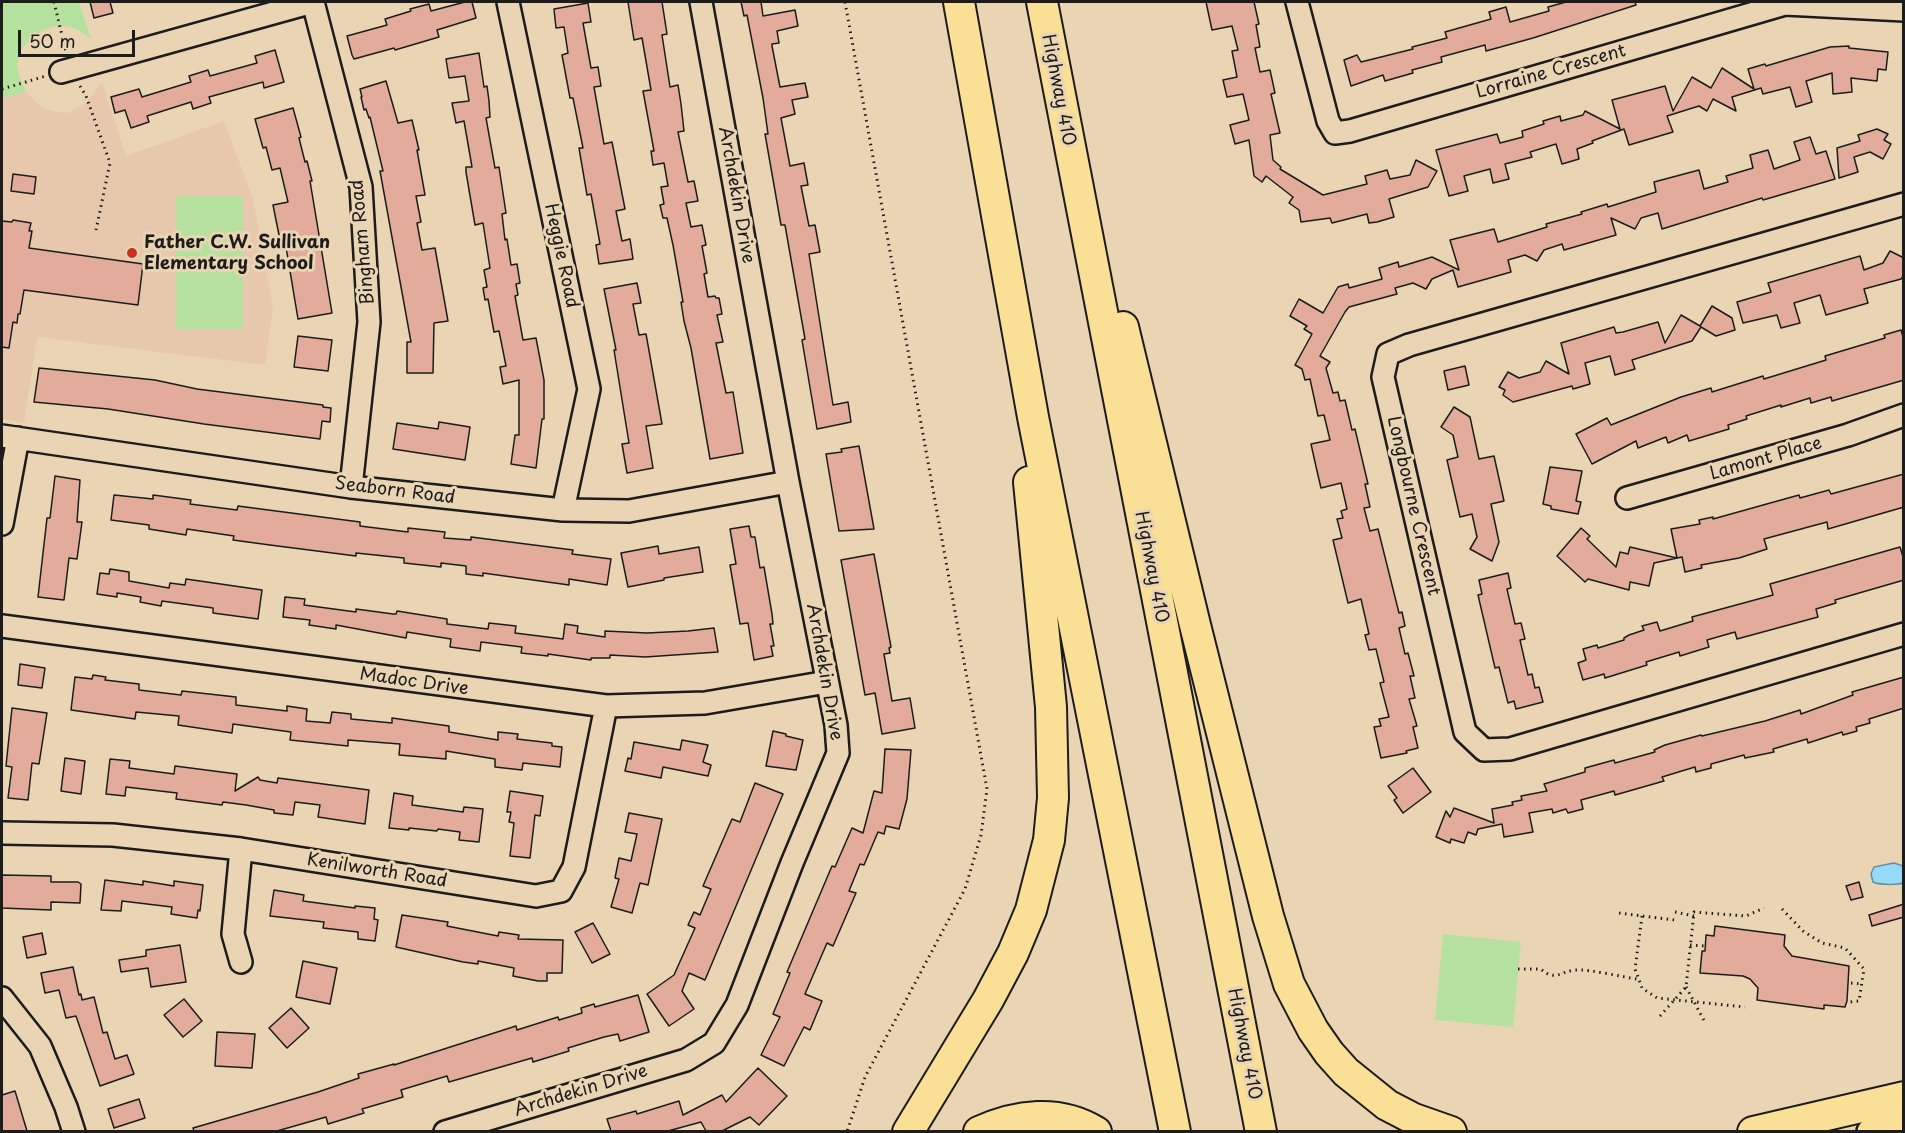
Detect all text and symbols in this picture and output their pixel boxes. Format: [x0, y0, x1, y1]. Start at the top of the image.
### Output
scale bar [21, 18, 138, 56]
text: 50 m [29, 27, 76, 54]
street label: Highway 410 [1037, 32, 1079, 148]
street label: Lorraine Crescent [1474, 40, 1628, 104]
street label: Archdekin Drive [713, 125, 759, 265]
street label: Bingham Road [347, 178, 379, 306]
street label: Heggie Road [539, 202, 583, 310]
place label: Father C.W. Sullivan Elementary School [144, 232, 330, 274]
marker: Father C.W. Sullivan Elementary School [125, 246, 139, 260]
street label: Longbourne Crescent [1382, 414, 1444, 598]
street label: Lamont Place [1707, 433, 1825, 485]
street label: Seaborn Road [334, 473, 456, 509]
street label: Highway 410 [1130, 509, 1172, 625]
street label: Archdekin Drive [801, 602, 847, 742]
street label: Madoc Drive [358, 664, 470, 700]
street label: Kenilworth Road [305, 849, 449, 893]
street label: Highway 410 [1223, 986, 1265, 1102]
street label: Archdekin Drive [512, 1060, 650, 1122]

